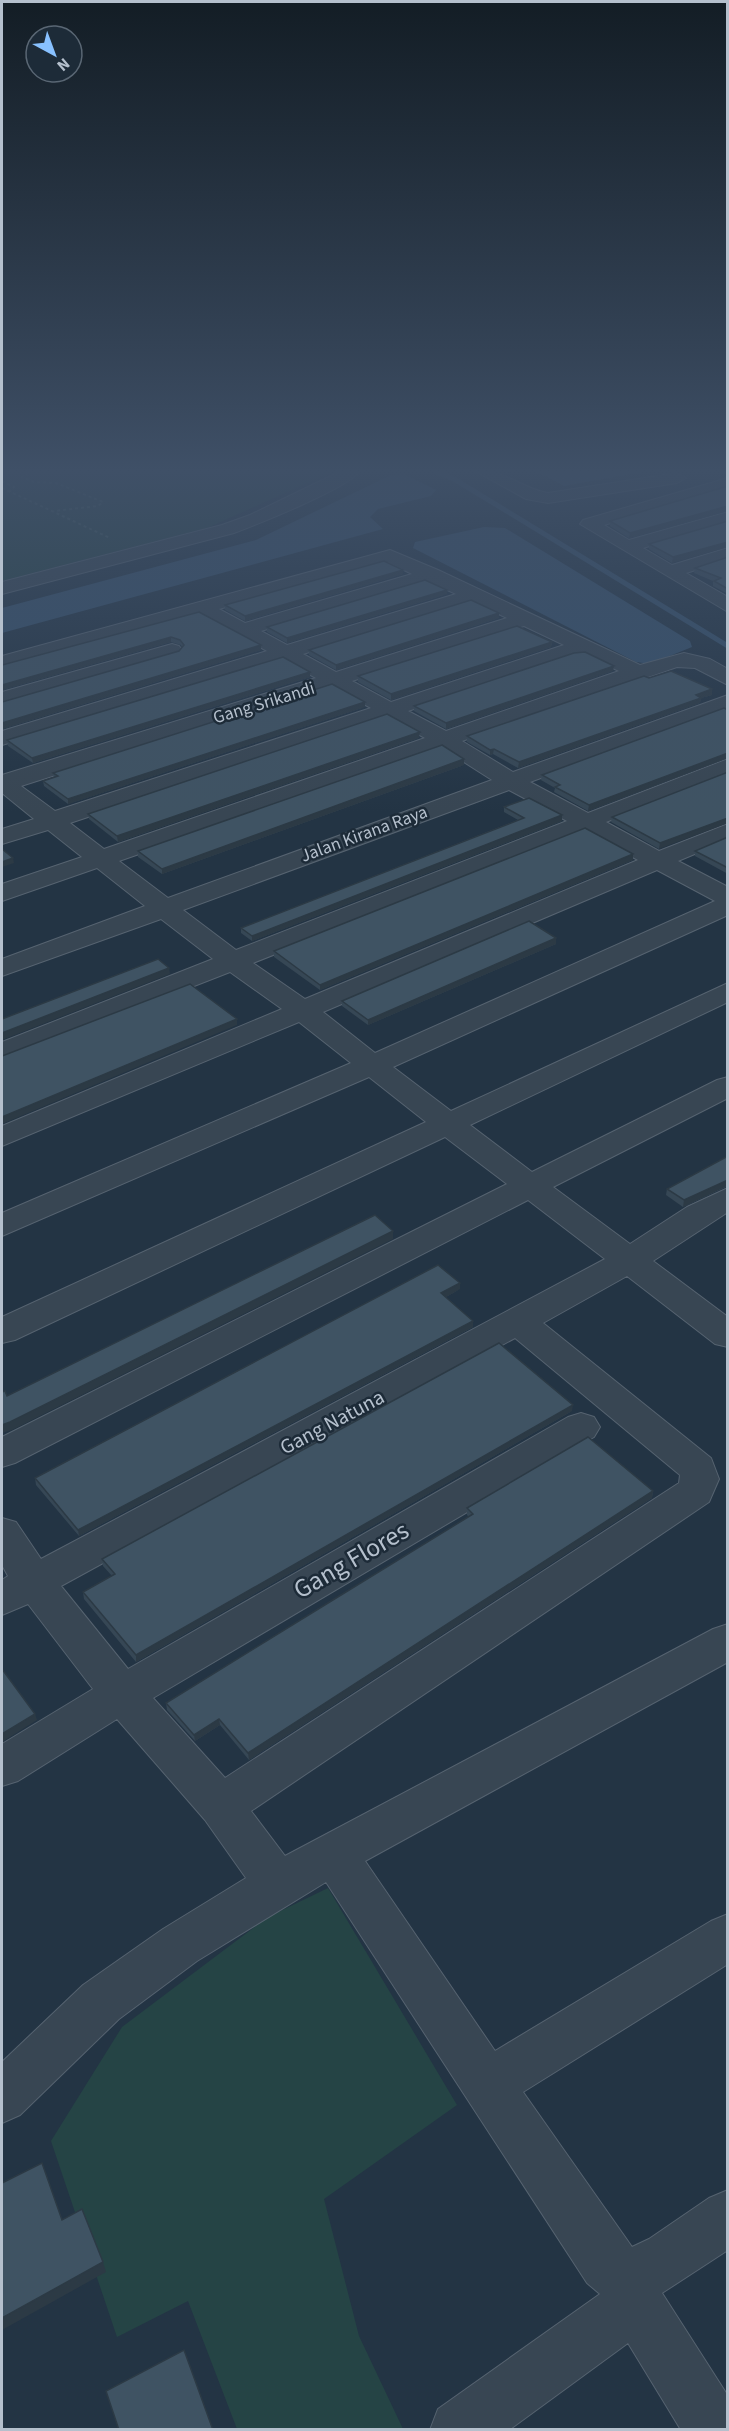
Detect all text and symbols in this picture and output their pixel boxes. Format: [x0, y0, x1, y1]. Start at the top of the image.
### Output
north arrow [24, 24, 84, 84]
text: N [52, 53, 74, 76]
street label: Gang Srikandi [210, 676, 318, 730]
street label: Jalan Kirana Raya [297, 799, 431, 869]
street label: Gang Natuna [274, 1382, 390, 1462]
street label: Gang Flores [286, 1512, 416, 1608]

